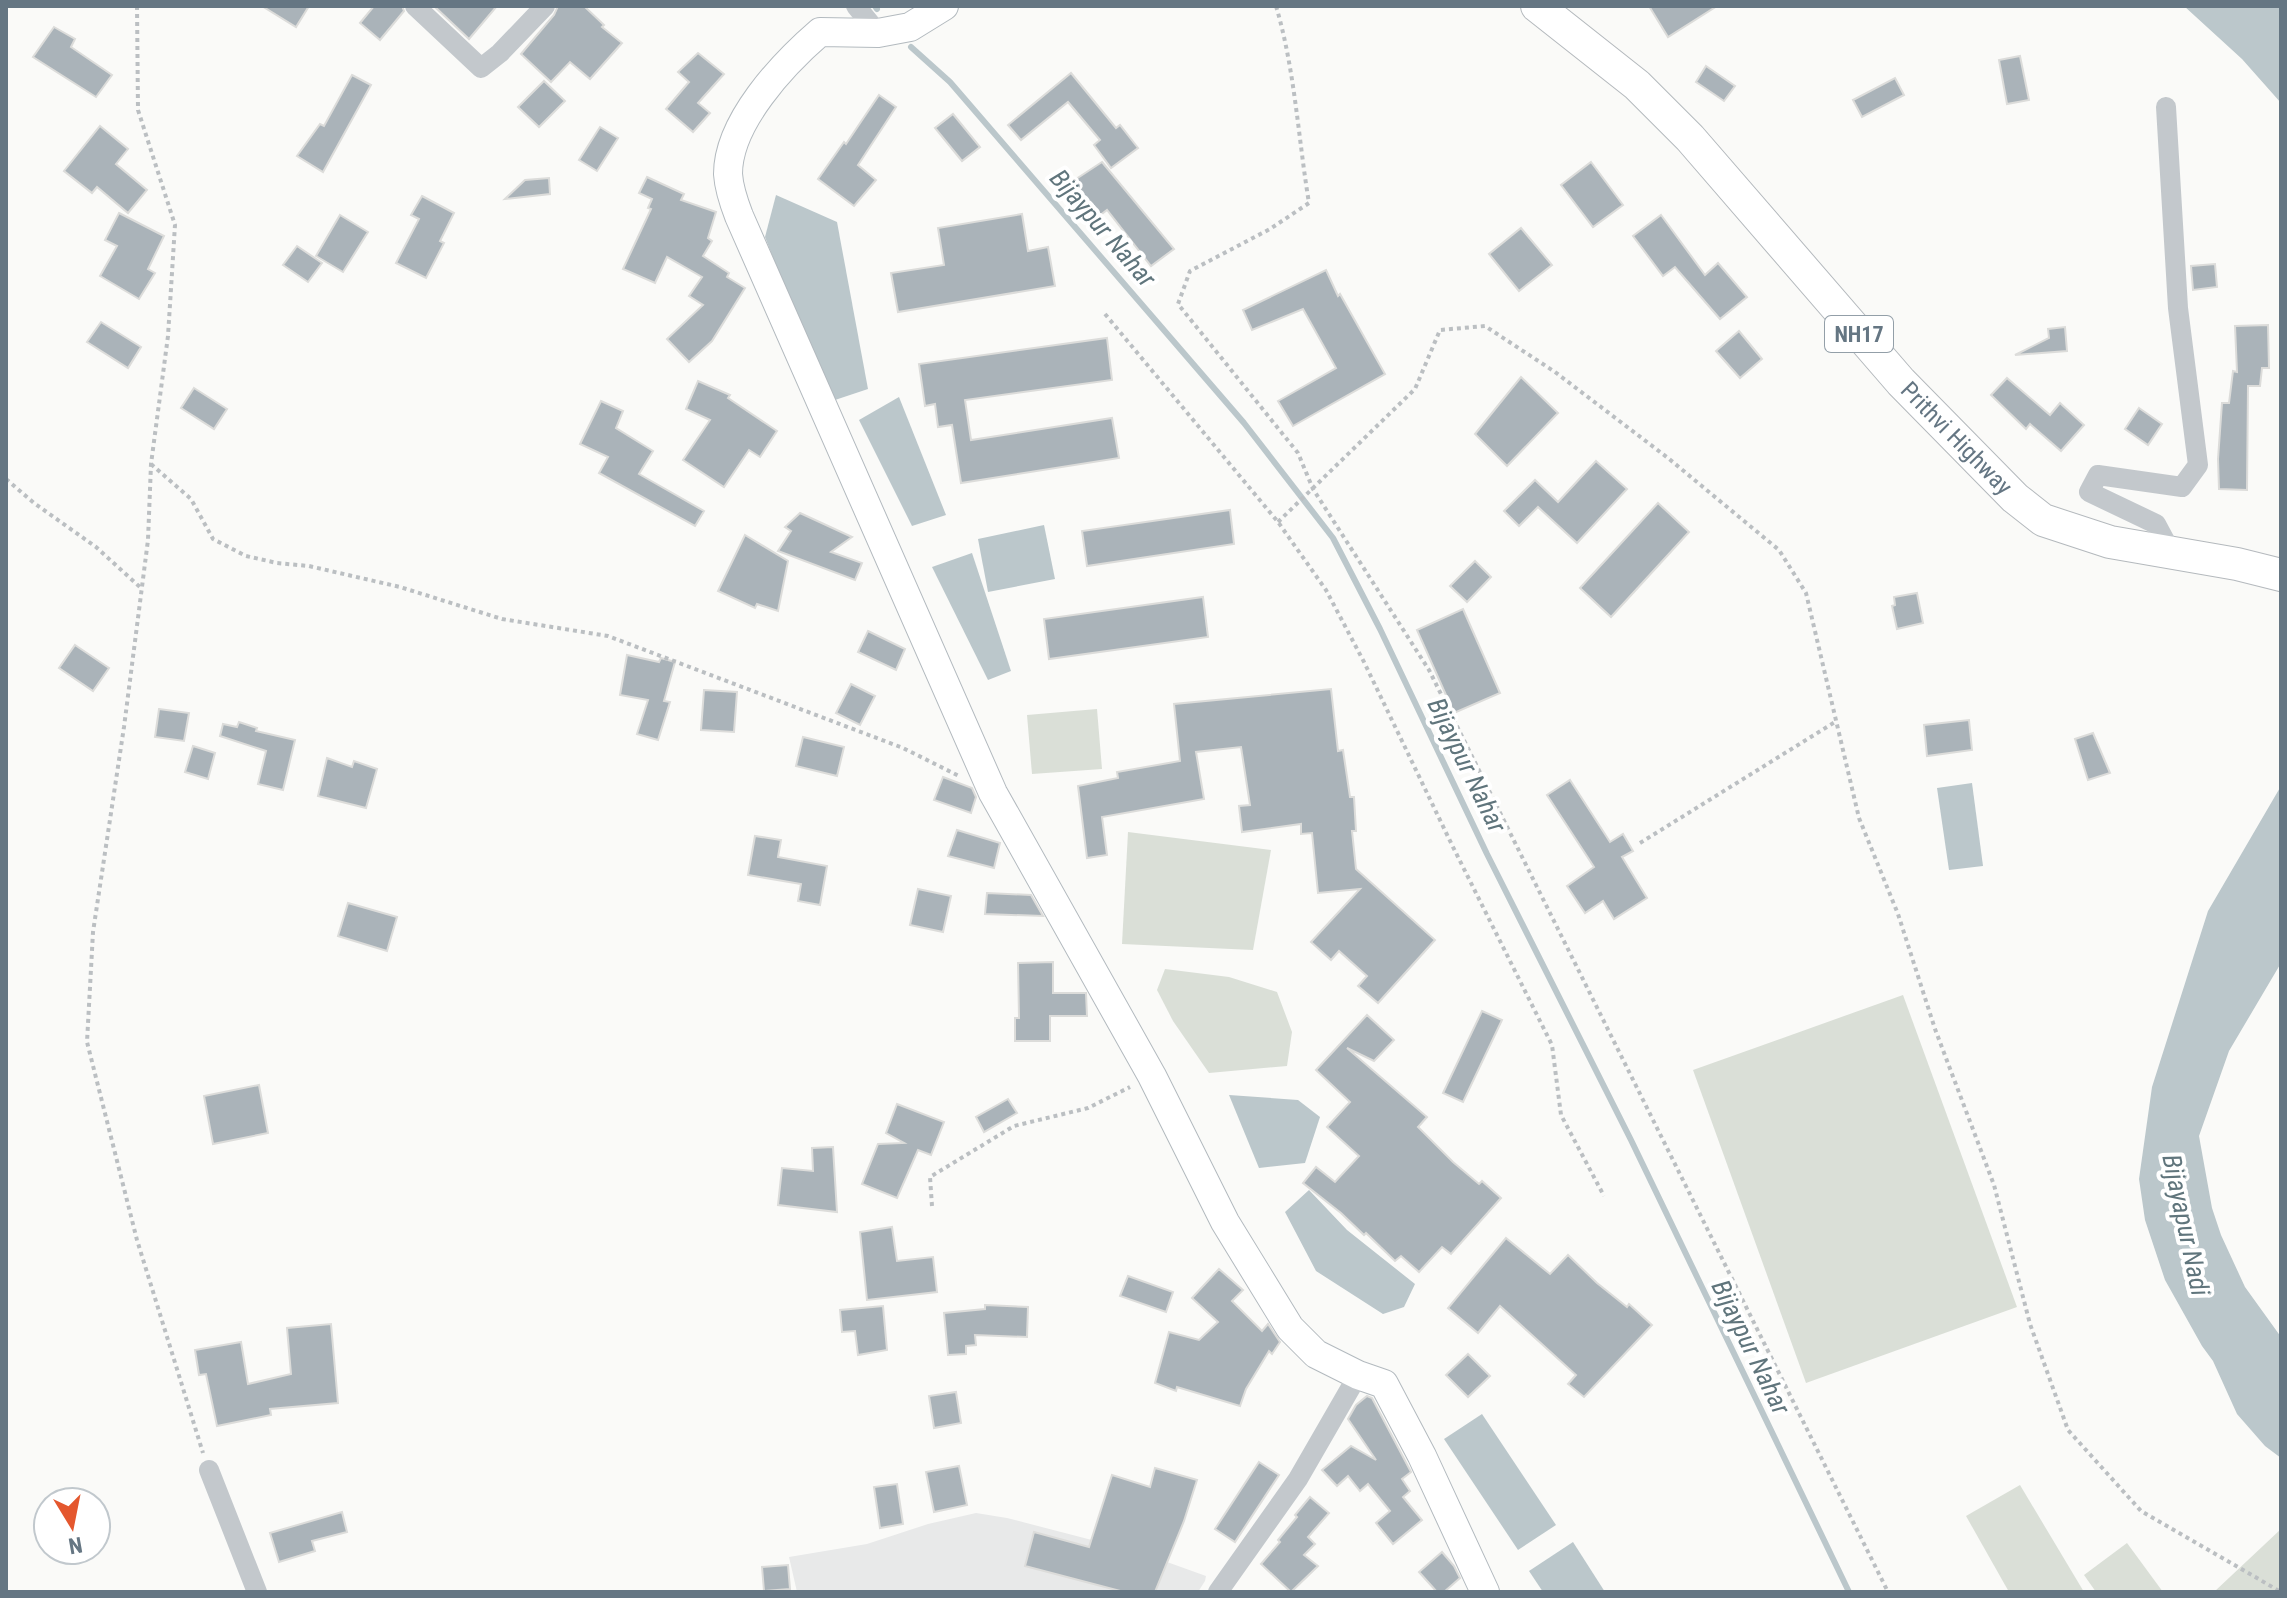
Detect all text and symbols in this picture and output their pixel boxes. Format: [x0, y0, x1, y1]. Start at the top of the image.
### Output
water label: Bijaypur Nahar [1044, 163, 1163, 294]
road number: NH17 [1825, 316, 1893, 352]
street label: Prithvi Highway [1895, 376, 2018, 501]
water label: Bijaypur Nahar [1422, 693, 1513, 838]
water label: Bijayapur Nadi [2156, 1152, 2216, 1299]
water label: Bijaypur Nahar [1706, 1275, 1797, 1420]
north arrow [32, 1486, 112, 1566]
text: N [67, 1532, 84, 1559]

